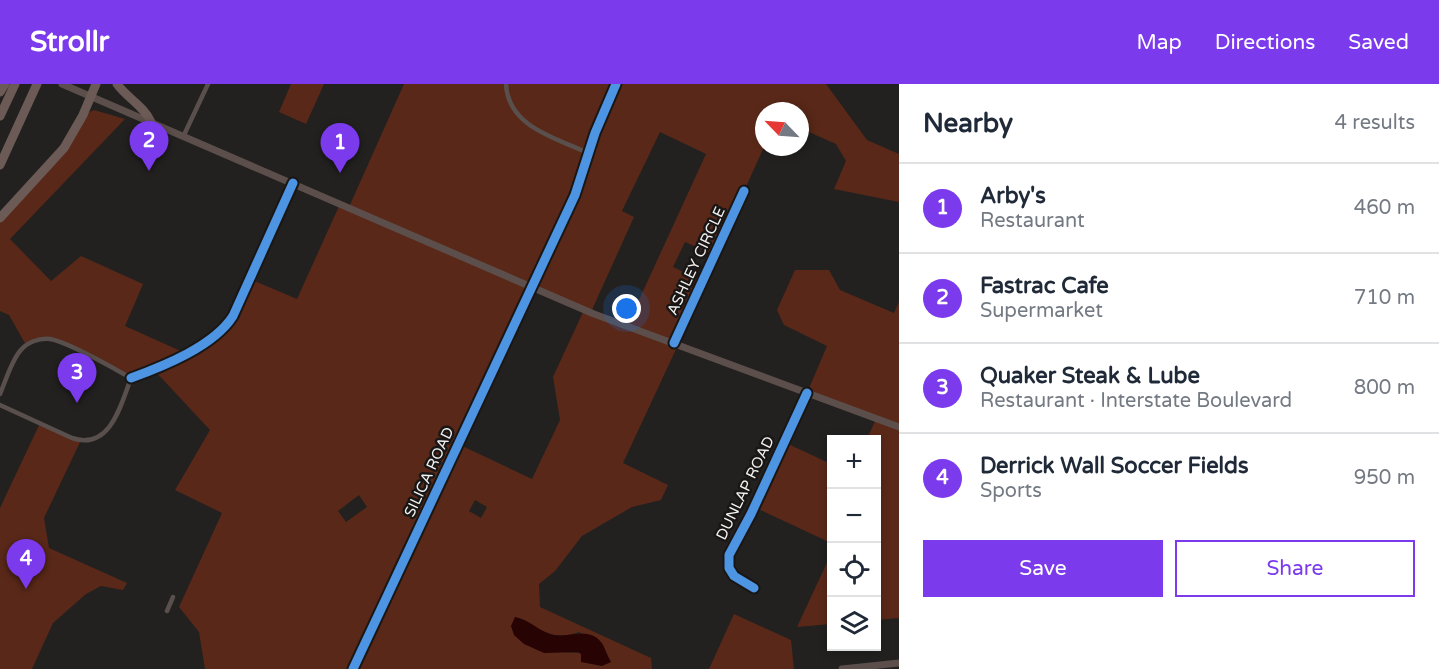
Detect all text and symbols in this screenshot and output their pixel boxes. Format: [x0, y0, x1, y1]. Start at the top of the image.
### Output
text: Strollr [30, 25, 109, 59]
text: Map [1136, 30, 1182, 55]
text: Directions [1215, 30, 1315, 55]
text: Saved [1348, 30, 1409, 55]
north arrow [755, 102, 809, 156]
text: Nearby [923, 108, 1013, 139]
text: 4 results [1335, 111, 1415, 135]
pin: 2 [130, 122, 168, 171]
pin: 1 [320, 124, 360, 173]
text: Arby's [980, 183, 1046, 209]
text: 1 [936, 196, 949, 220]
text: 460 m [1354, 196, 1415, 220]
street label: ASHLEY CIRCLE [663, 204, 729, 318]
text: Restaurant [980, 209, 1085, 233]
text: Fastrac Cafe [980, 273, 1109, 299]
text: 2 [936, 286, 949, 310]
text: 710 m [1354, 286, 1415, 310]
your location [612, 294, 641, 323]
text: Supermarket [980, 299, 1103, 323]
pin: 3 [58, 354, 97, 403]
text: Quaker Steak & Lube [980, 363, 1200, 389]
text: 3 [936, 376, 949, 400]
text: 800 m [1354, 376, 1415, 400]
text: Restaurant · Interstate Boulevard [980, 389, 1292, 413]
street label: SILICA ROAD [400, 424, 458, 520]
street label: DUNLAP ROAD [712, 433, 778, 543]
map controls [827, 435, 881, 651]
button: + [827, 435, 881, 489]
text: Derrick Wall Soccer Fields [980, 453, 1249, 479]
text: 4 [936, 466, 949, 490]
text: 950 m [1354, 466, 1415, 490]
text: Sports [980, 479, 1042, 503]
button: − [827, 489, 881, 543]
pin: 4 [6, 540, 46, 589]
button: Save [923, 540, 1163, 597]
button: Share [1175, 540, 1415, 597]
button: locate [827, 543, 881, 597]
button: layers [827, 597, 881, 651]

